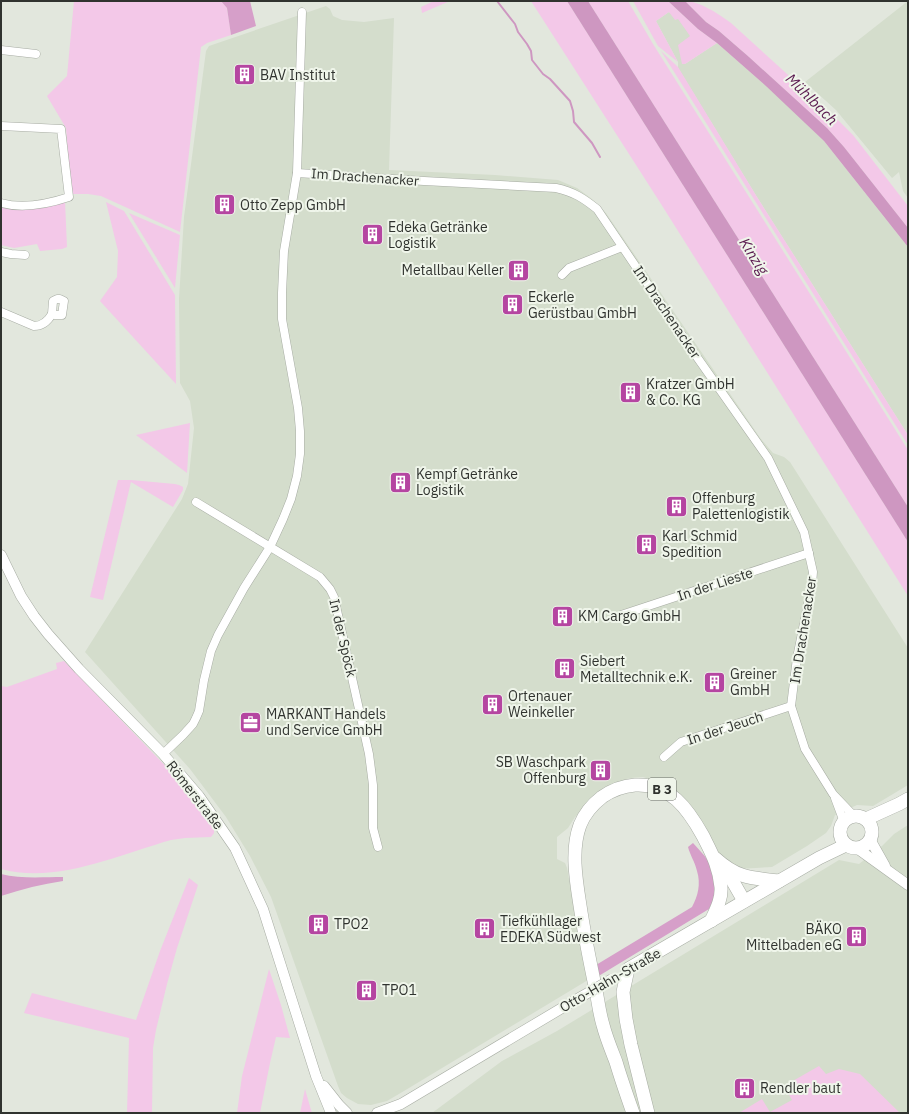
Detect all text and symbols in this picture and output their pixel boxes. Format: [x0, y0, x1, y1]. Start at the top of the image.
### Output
building icon: BAV Institut [232, 62, 258, 88]
place label: BAV Institut [260, 66, 336, 84]
water label: Mühlbach [782, 69, 842, 129]
street label: Im Drachenacker [310, 164, 420, 190]
building icon: Otto Zepp GmbH [211, 192, 237, 218]
place label: Otto Zepp GmbH [240, 196, 346, 214]
place label: Edeka Getränke Logistik [388, 218, 488, 252]
building icon: Edeka Getränke Logistik [360, 222, 386, 248]
water label: Kinzig [735, 234, 773, 279]
building icon: Metallbau Keller [506, 257, 532, 283]
place label: Metallbau Keller [402, 261, 504, 279]
street label: Im Drachenacker [629, 262, 705, 362]
place label: Eckerle Gerüstbau GmbH [528, 288, 637, 322]
building icon: Eckerle Gerüstbau GmbH [500, 292, 526, 318]
place label: Kratzer GmbH & Co. KG [646, 375, 735, 409]
building icon: Kratzer GmbH & Co. KG [617, 379, 643, 405]
place label: Kempf Getränke Logistik [416, 465, 518, 499]
building icon: Kempf Getränke Logistik [387, 469, 413, 495]
place label: Offenburg Palettenlogistik [692, 489, 790, 523]
building icon: Offenburg Palettenlogistik [663, 493, 689, 519]
place label: Karl Schmid Spedition [662, 527, 737, 561]
building icon: Karl Schmid Spedition [634, 531, 660, 557]
street label: In der Lieste [675, 563, 755, 605]
street label: Im Drachenacker [786, 575, 820, 685]
street label: In der Spöck [325, 597, 361, 679]
building icon: KM Cargo GmbH [550, 603, 576, 629]
place label: KM Cargo GmbH [578, 607, 681, 625]
place label: Siebert Metalltechnik e.K. [580, 652, 693, 686]
building icon: Siebert Metalltechnik e.K. [552, 656, 578, 682]
place label: Greiner GmbH [730, 665, 777, 699]
building icon: Greiner GmbH [701, 669, 727, 695]
place label: Ortenauer Weinkeller [508, 687, 575, 721]
building icon: Ortenauer Weinkeller [479, 691, 505, 717]
place label: MARKANT Handels und Service GmbH [266, 705, 386, 739]
street label: In der Jeuch [685, 707, 765, 749]
office icon: MARKANT Handels und Service GmbH [237, 709, 263, 735]
place label: SB Waschpark Offenburg [496, 753, 587, 787]
street label: Römerstraße [163, 757, 228, 833]
building icon: SB Waschpark Offenburg [588, 757, 614, 783]
road number: B 3 [648, 778, 676, 800]
building icon: TPO2 [306, 911, 332, 937]
place label: Tiefkühllager EDEKA Südwest [500, 912, 601, 946]
place label: TPO2 [334, 915, 369, 933]
building icon: Tiefkühllager EDEKA Südwest [471, 916, 497, 942]
place label: BÄKO Mittelbaden eG [746, 920, 842, 954]
building icon: BÄKO Mittelbaden eG [844, 924, 870, 950]
street label: Otto-Hahn-Straße [556, 944, 664, 1016]
building icon: TPO1 [354, 977, 380, 1003]
place label: TPO1 [382, 981, 417, 999]
building icon: Rendler baut [732, 1075, 758, 1101]
place label: Rendler baut [760, 1079, 841, 1097]

